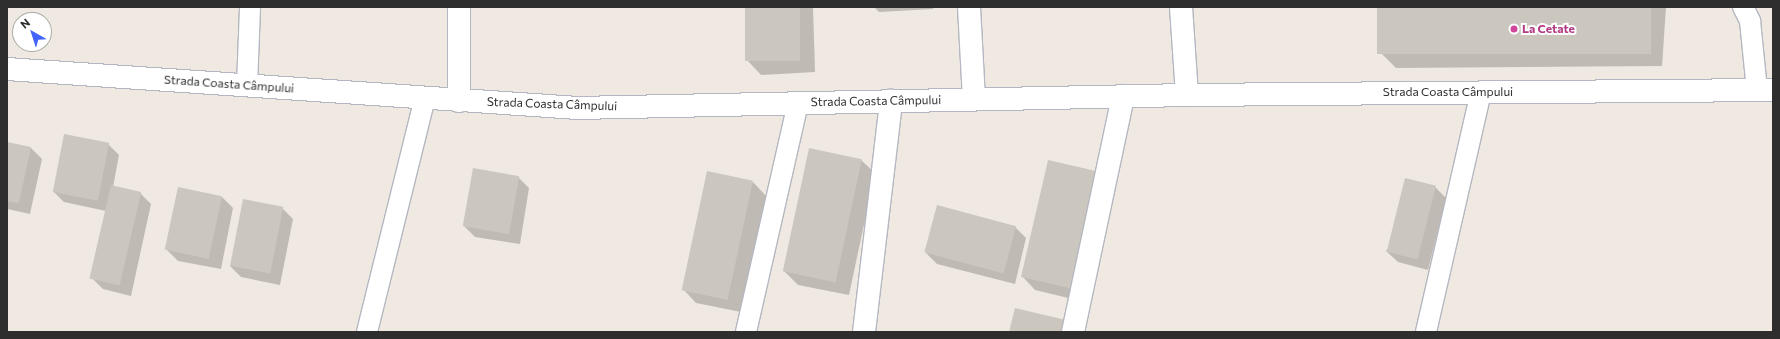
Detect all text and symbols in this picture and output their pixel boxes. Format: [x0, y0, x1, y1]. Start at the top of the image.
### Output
north arrow [12, 12, 52, 52]
text: N [17, 15, 32, 31]
place label: La Cetate [1522, 22, 1575, 36]
marker: La Cetate [1509, 24, 1519, 34]
street label: Strada Coasta Câmpului [163, 72, 295, 96]
street label: Strada Coasta Câmpului [1383, 85, 1513, 99]
street label: Strada Coasta Câmpului [811, 93, 941, 109]
street label: Strada Coasta Câmpului [487, 95, 617, 113]

